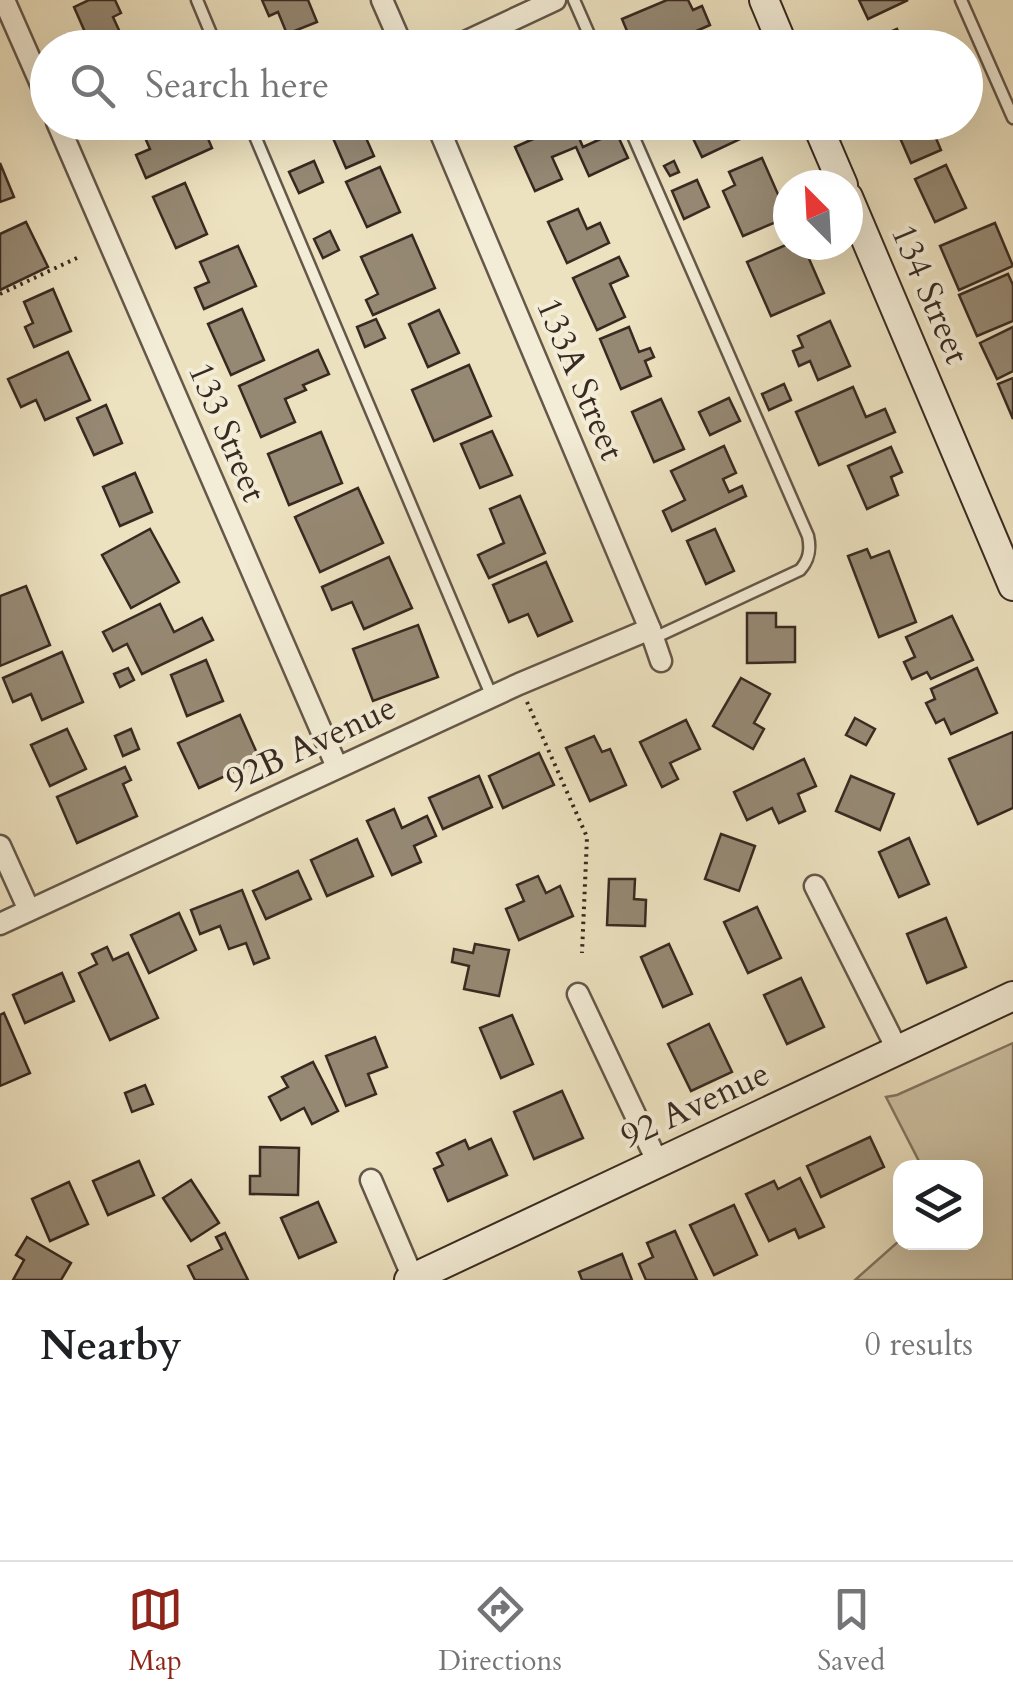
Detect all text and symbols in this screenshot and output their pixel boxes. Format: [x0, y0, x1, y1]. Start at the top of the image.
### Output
search box [30, 30, 983, 140]
icon: search [65, 58, 120, 113]
text: Search here [145, 59, 329, 111]
north arrow [773, 170, 863, 260]
street label: 134 Street [879, 217, 981, 371]
street label: 133A Street [524, 290, 636, 468]
street label: 133 Street [176, 355, 278, 509]
street label: 92B Avenue [218, 684, 404, 804]
street label: 92 Avenue [613, 1050, 777, 1160]
map controls [893, 1160, 983, 1250]
button: layers [893, 1160, 983, 1250]
text: Nearby [40, 1317, 182, 1374]
text: 0 results [865, 1323, 973, 1367]
tab: Map [128, 1582, 183, 1680]
tab: Directions [438, 1582, 562, 1680]
tab: Saved [817, 1582, 885, 1680]

